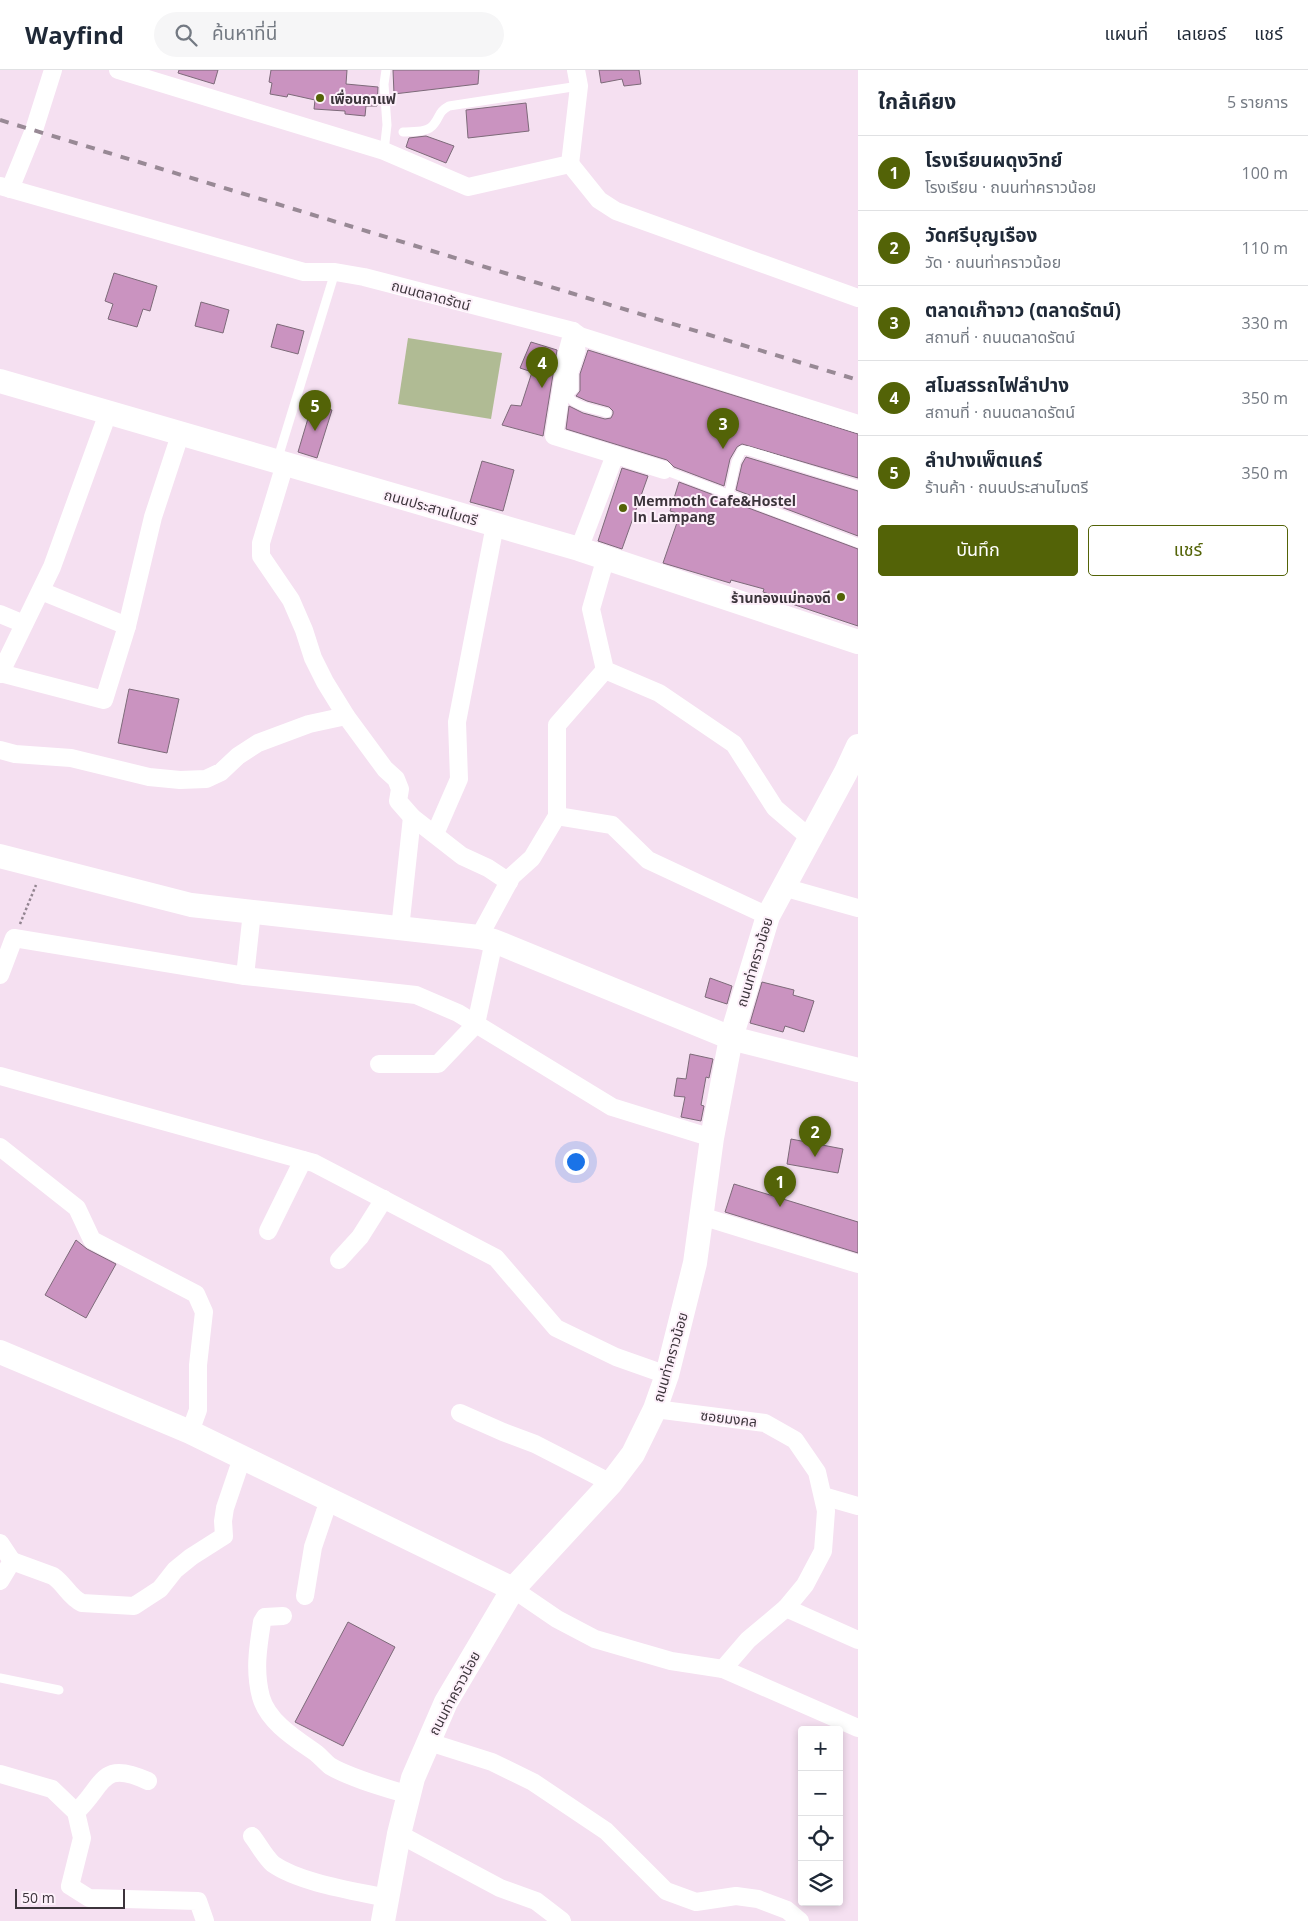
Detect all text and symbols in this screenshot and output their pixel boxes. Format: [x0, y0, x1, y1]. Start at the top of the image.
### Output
search box [154, 12, 504, 57]
text: Wayfind [25, 18, 124, 51]
text: ค้นหาที่นี่ [212, 20, 277, 46]
icon: search [172, 21, 200, 49]
text: แผนที่ [1104, 21, 1148, 45]
text: เลเยอร์ [1176, 21, 1226, 45]
text: แชร์ [1254, 21, 1283, 45]
text: ใกล้เคียง [878, 87, 956, 115]
place label: เพื่อนกาแฟ [330, 89, 396, 108]
text: 5 รายการ [1227, 91, 1288, 113]
marker: เพื่อนกาแฟ [314, 92, 326, 104]
text: โรงเรียนผดุงวิทย์ [925, 147, 1062, 173]
text: 1 [889, 162, 899, 184]
text: 100 m [1242, 162, 1288, 184]
text: โรงเรียน · ถนนท่าคราวน้อย [925, 176, 1096, 198]
text: วัดศรีบุญเรือง [925, 222, 1037, 248]
text: 2 [889, 237, 899, 259]
text: 110 m [1242, 237, 1288, 259]
text: วัด · ถนนท่าคราวน้อย [925, 251, 1061, 273]
street label: ถนนตลาดรัตน์ [389, 275, 473, 315]
text: ตลาดเก๊าจาว (ตลาดรัตน์) [925, 297, 1121, 323]
text: 3 [889, 312, 899, 334]
text: 330 m [1242, 312, 1288, 334]
text: สถานที่ · ถนนตลาดรัตน์ [925, 326, 1075, 348]
pin: 4 [526, 347, 558, 388]
text: สโมสรรถไฟลำปาง [925, 372, 1069, 398]
text: 4 [889, 387, 899, 409]
text: 350 m [1242, 387, 1288, 409]
pin: 5 [299, 390, 331, 431]
text: สถานที่ · ถนนตลาดรัตน์ [925, 401, 1075, 423]
pin: 3 [707, 408, 739, 449]
text: ลำปางเพ็ตแคร์ [925, 447, 1042, 473]
text: 5 [889, 462, 899, 484]
text: 350 m [1242, 462, 1288, 484]
text: ร้านค้า · ถนนประสานไมตรี [925, 476, 1088, 498]
street label: ถนนประสานไมตรี [382, 485, 480, 529]
place label: Memmoth Cafe&Hostel In Lampang [633, 491, 796, 526]
marker: Memmoth Cafe&Hostel In Lampang [617, 502, 629, 514]
button: บันทึก [878, 525, 1078, 576]
button: แชร์ [1088, 525, 1288, 576]
place label: ร้านทองแม่ทองดี [731, 588, 831, 607]
marker: ร้านทองแม่ทองดี [835, 591, 847, 603]
street label: ถนนท่าคราวน้อย [731, 915, 777, 1009]
pin: 2 [799, 1116, 831, 1157]
your location [563, 1149, 589, 1175]
pin: 1 [764, 1166, 796, 1207]
street label: ถนนท่าคราวน้อย [648, 1310, 692, 1404]
street label: ซอยมงคล [700, 1405, 758, 1431]
street label: ถนนท่าคราวน้อย [424, 1648, 484, 1738]
map controls [798, 1726, 843, 1906]
button: + [798, 1726, 843, 1771]
button: − [798, 1771, 843, 1816]
button: locate [798, 1816, 843, 1861]
button: layers [798, 1861, 843, 1906]
scale bar [15, 1886, 125, 1909]
text: 50 m [22, 1888, 55, 1907]

